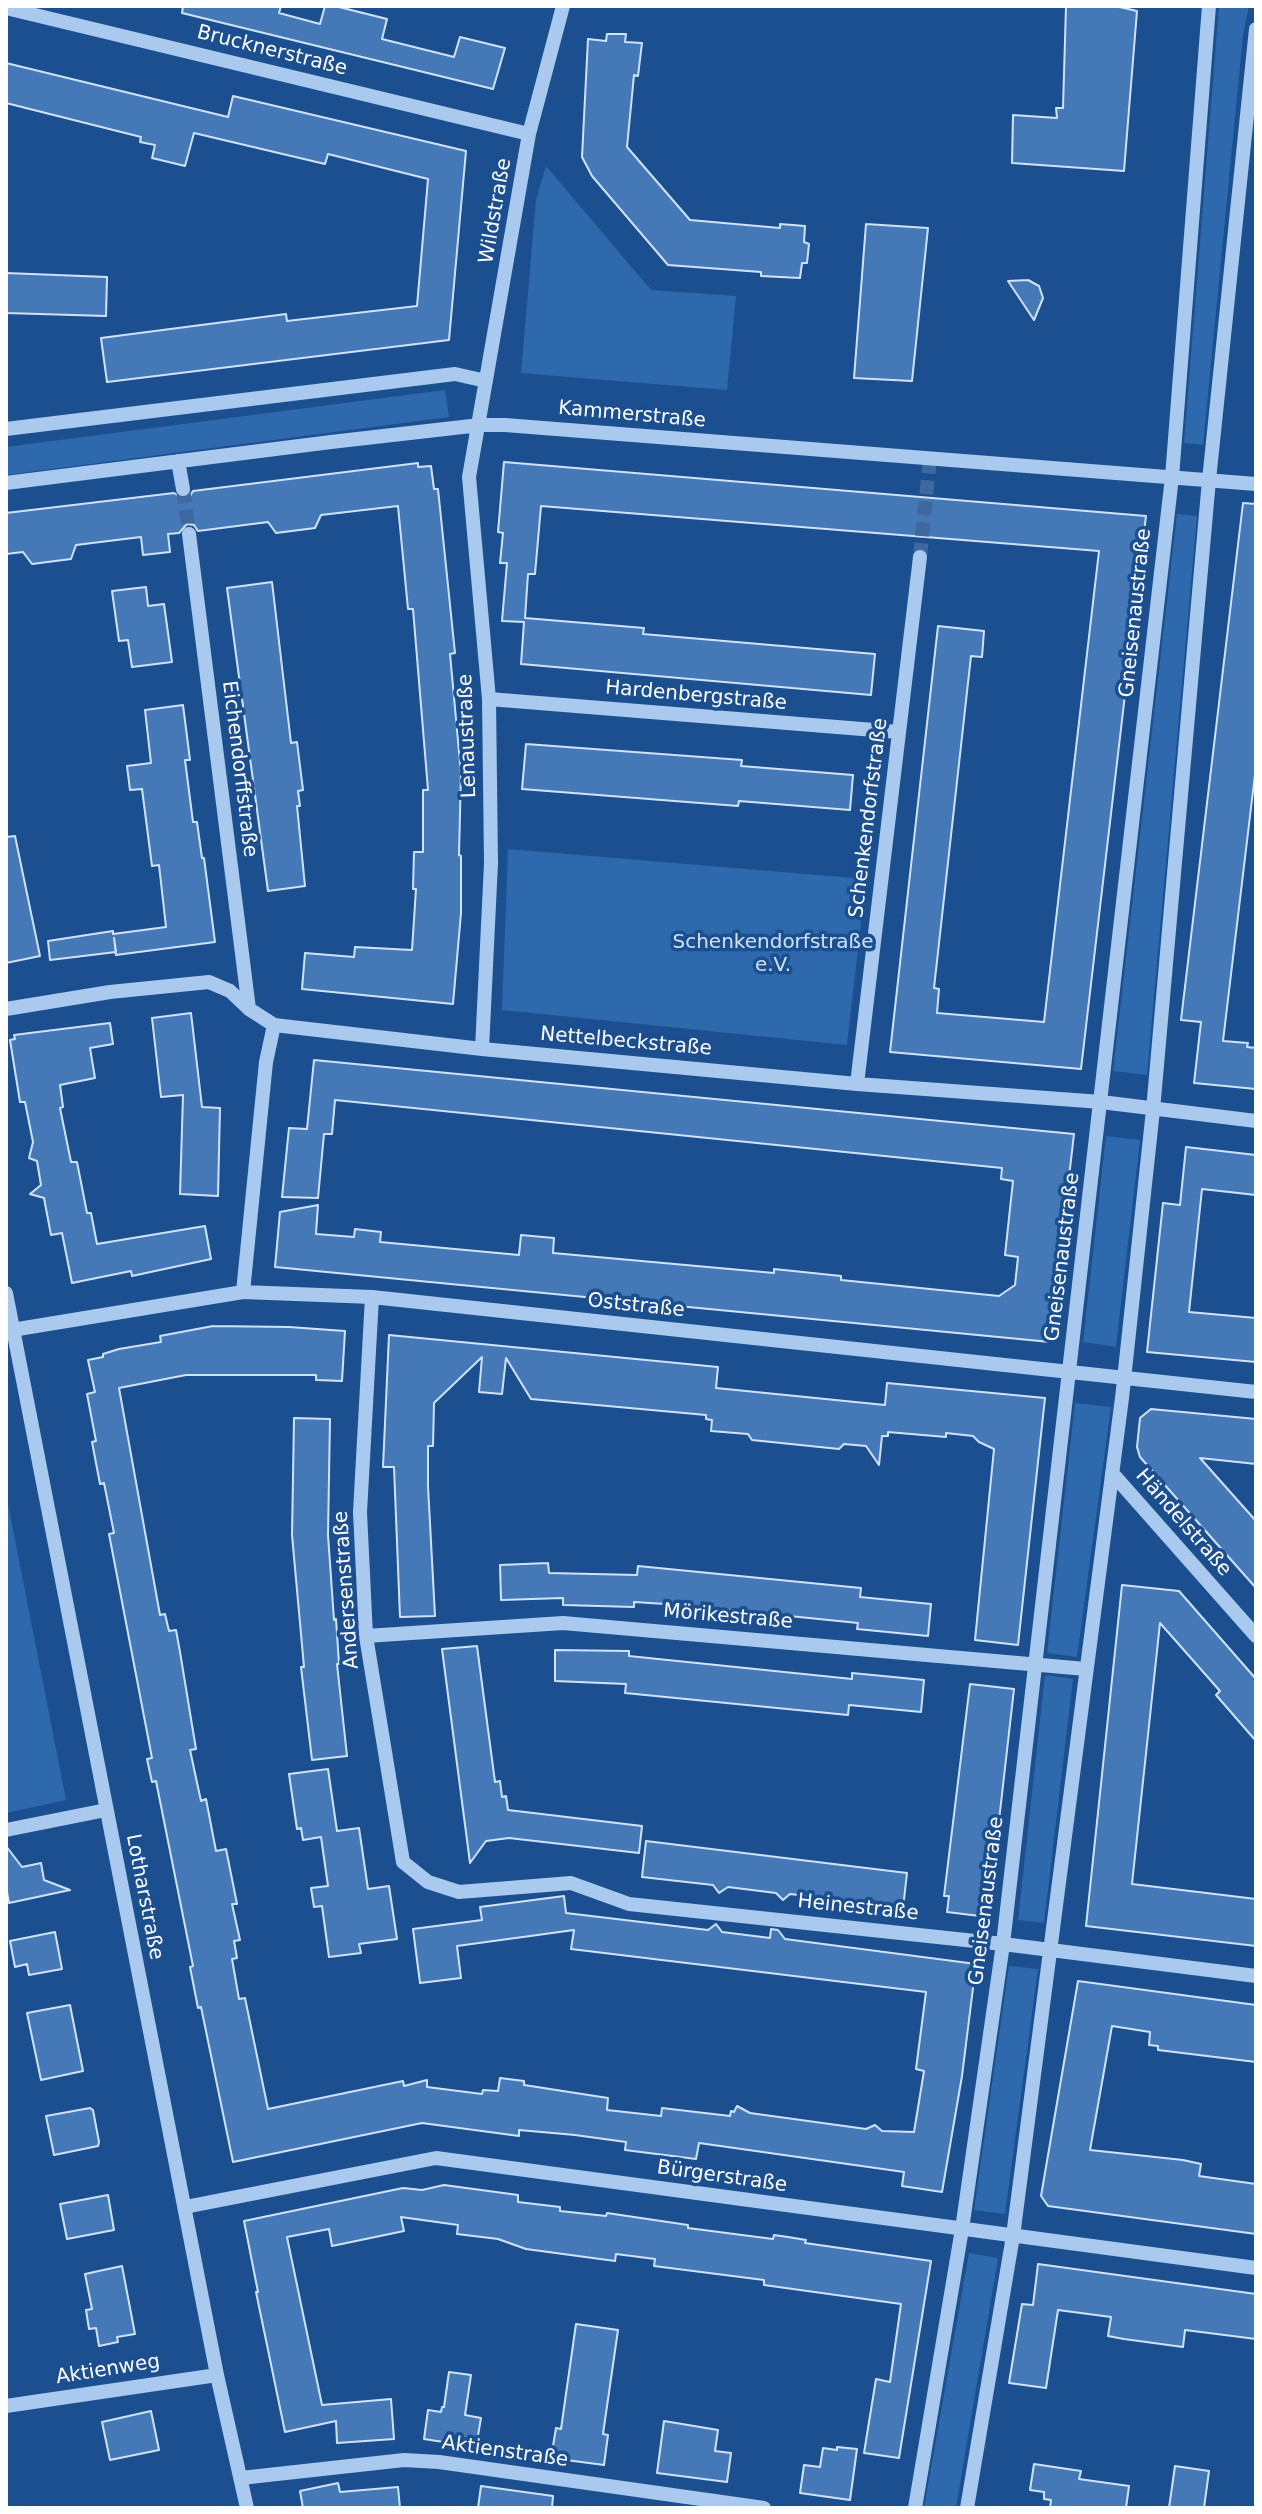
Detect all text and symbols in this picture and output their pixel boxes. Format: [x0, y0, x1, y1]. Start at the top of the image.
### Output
street label: Brucknerstraße [194, 21, 350, 81]
street label: Wildstraße [475, 156, 517, 266]
street label: Kammerstraße [557, 397, 707, 433]
street label: Gneisenaustraße [1115, 527, 1157, 699]
street label: Lenaustraße [454, 673, 482, 799]
street label: Hardenbergstraße [604, 676, 788, 716]
street label: Eichendorffstraße [216, 679, 262, 859]
street label: Schenkendorfstraße [845, 717, 893, 919]
park label: Schenkendorfstraße e.V. [672, 931, 874, 978]
street label: Nettelbeckstraße [539, 1023, 713, 1061]
street label: Gneisenaustraße [1041, 1171, 1085, 1343]
street label: Oststraße [586, 1289, 686, 1323]
street label: Händelstraße [1130, 1464, 1236, 1582]
street label: Andersenstraße [329, 1510, 365, 1670]
street label: Mörikestraße [662, 1599, 794, 1635]
street label: Gneisenaustraße [965, 1815, 1009, 1987]
street label: Lotharstraße [120, 1832, 168, 1962]
street label: Heinestraße [796, 1890, 920, 1926]
street label: Bürgerstraße [655, 2156, 789, 2198]
street label: Aktienweg [54, 2350, 162, 2390]
street label: Aktienstraße [440, 2431, 570, 2473]

